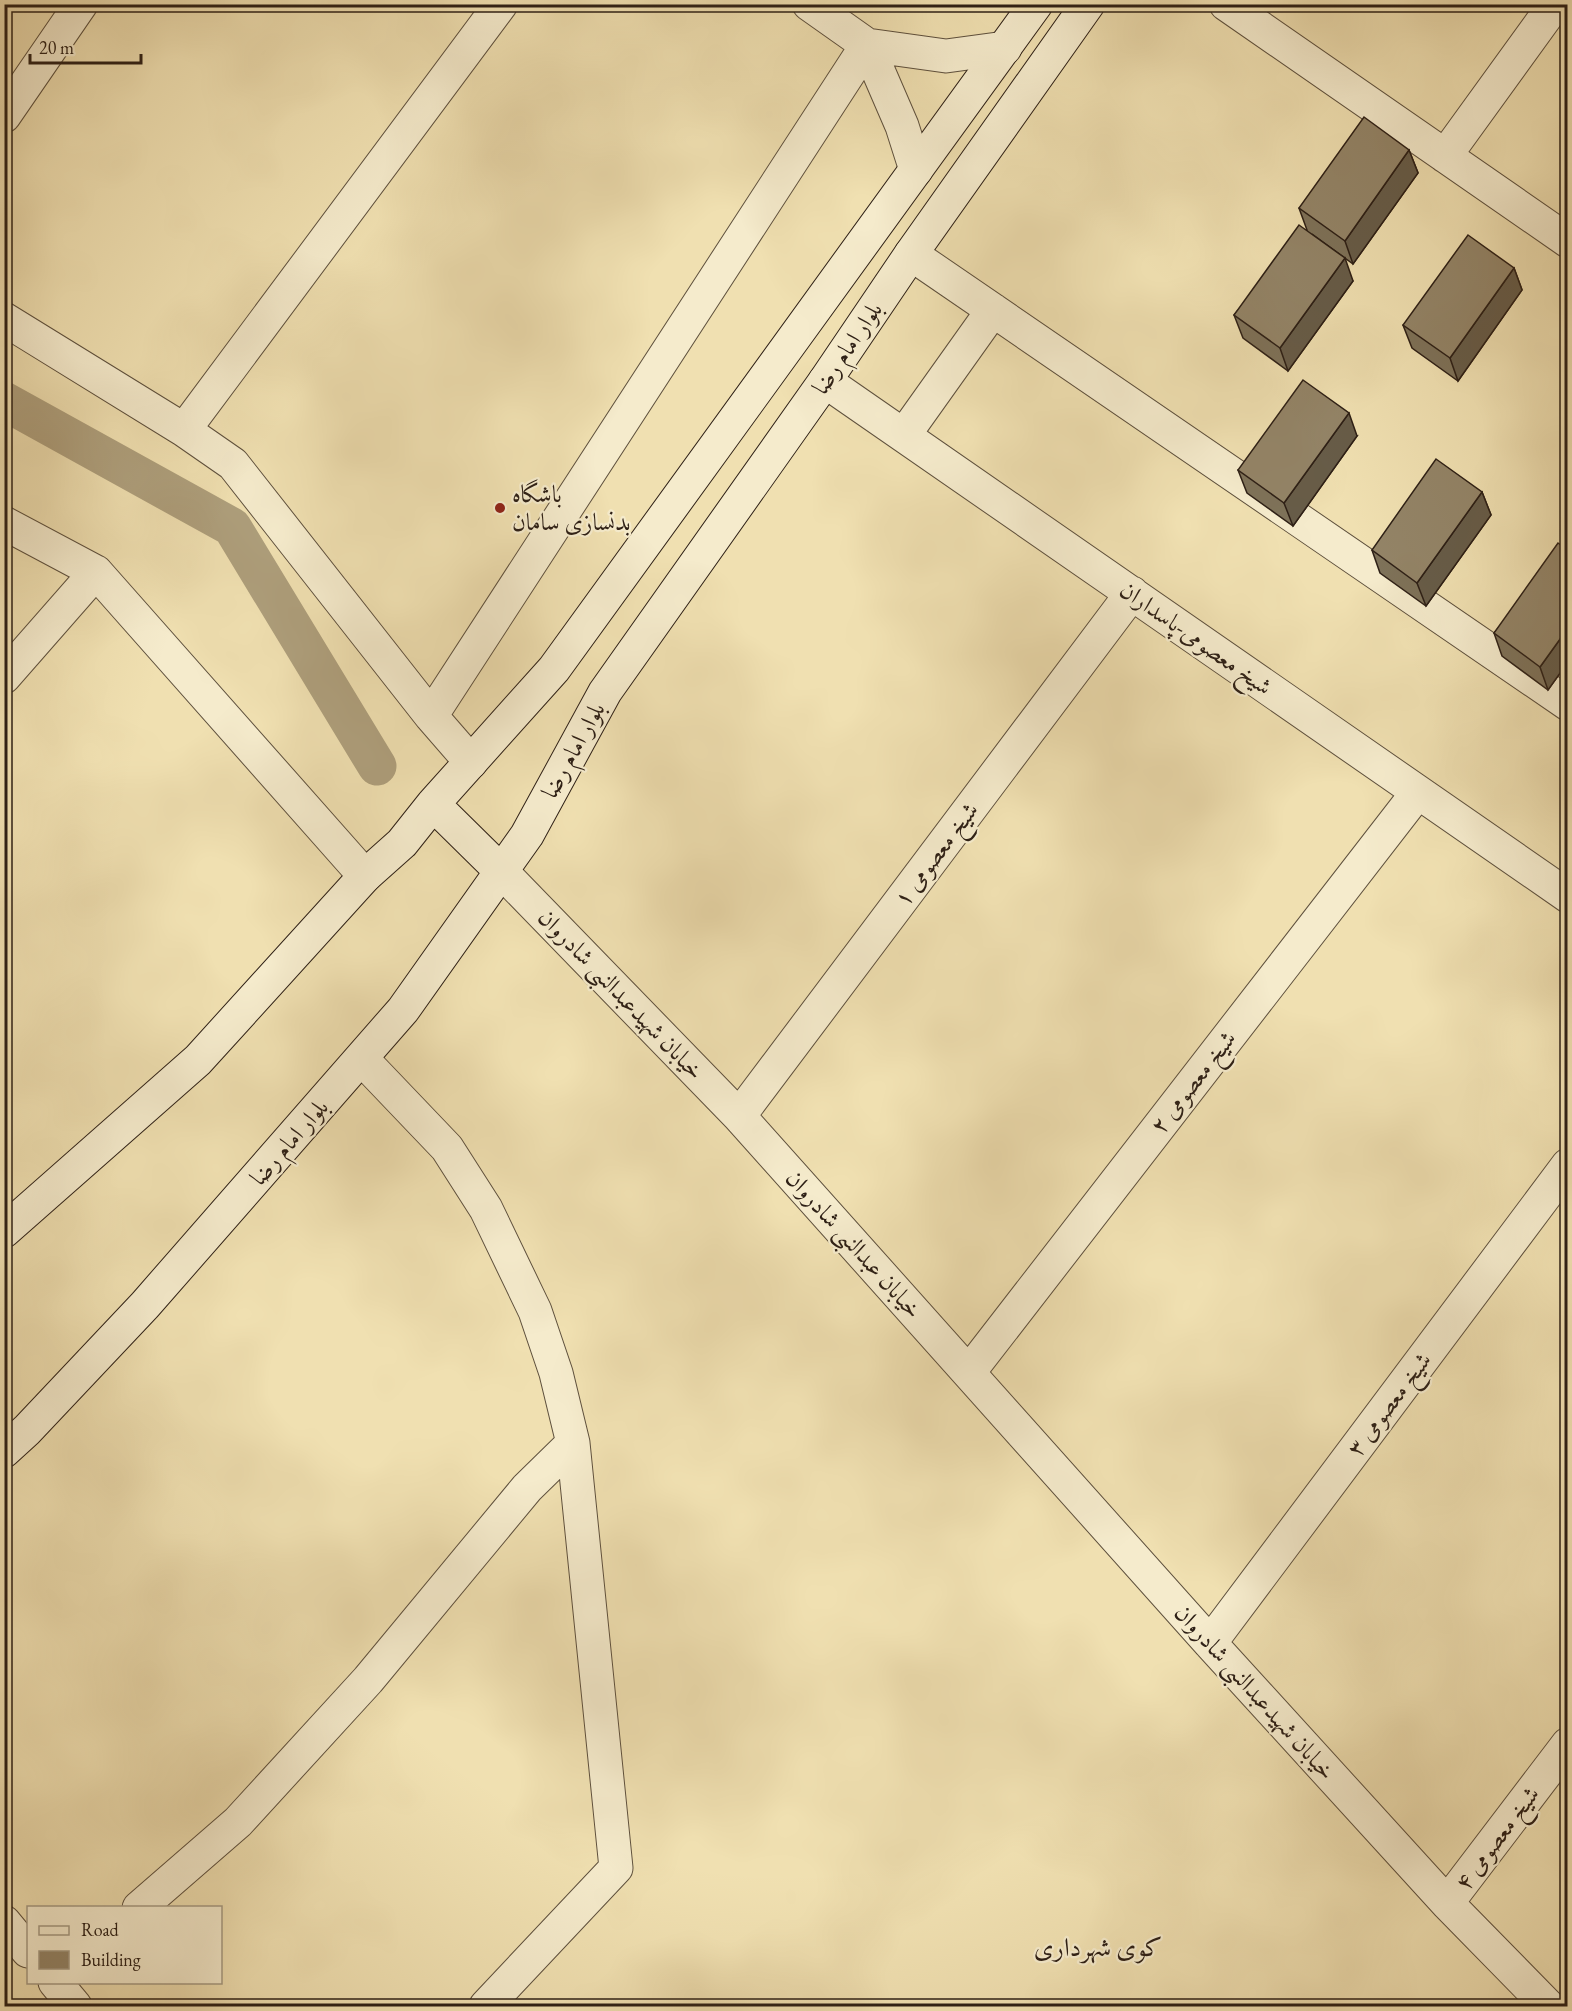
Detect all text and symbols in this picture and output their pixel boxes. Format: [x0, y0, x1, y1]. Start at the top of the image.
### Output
scale bar [30, 27, 141, 65]
text: 20 m [39, 36, 74, 59]
street label: بلوار امام رضا [804, 295, 894, 403]
place label: باشگاه بدنسازی سامان [512, 478, 631, 537]
marker: باشگاه بدنسازی سامان [493, 501, 507, 515]
street label: شیخ معصومی-پاسداران [1111, 573, 1279, 707]
street label: بلوار امام رضا [533, 696, 617, 806]
street label: شیخ معصومی ١ [886, 795, 990, 916]
street label: خیابان شهیدعبدالنبی شادروان [528, 901, 711, 1089]
street label: شیخ معصومی ٢ [1143, 1024, 1247, 1143]
street label: بلوار امام رضا [242, 1092, 339, 1196]
street label: خیابان عبدالنبی شادروان [776, 1163, 929, 1328]
street label: شیخ معصومی ٣ [1339, 1345, 1443, 1466]
street label: خیابان شهیدعبدالنبی شادروان [1164, 1597, 1343, 1789]
street label: شیخ معصومی ۴ [1447, 1779, 1551, 1900]
legend [27, 1906, 222, 1984]
text: Road [81, 1918, 120, 1941]
district label: کوی شهرداری [1034, 1930, 1162, 1964]
text: Building [81, 1948, 141, 1971]

